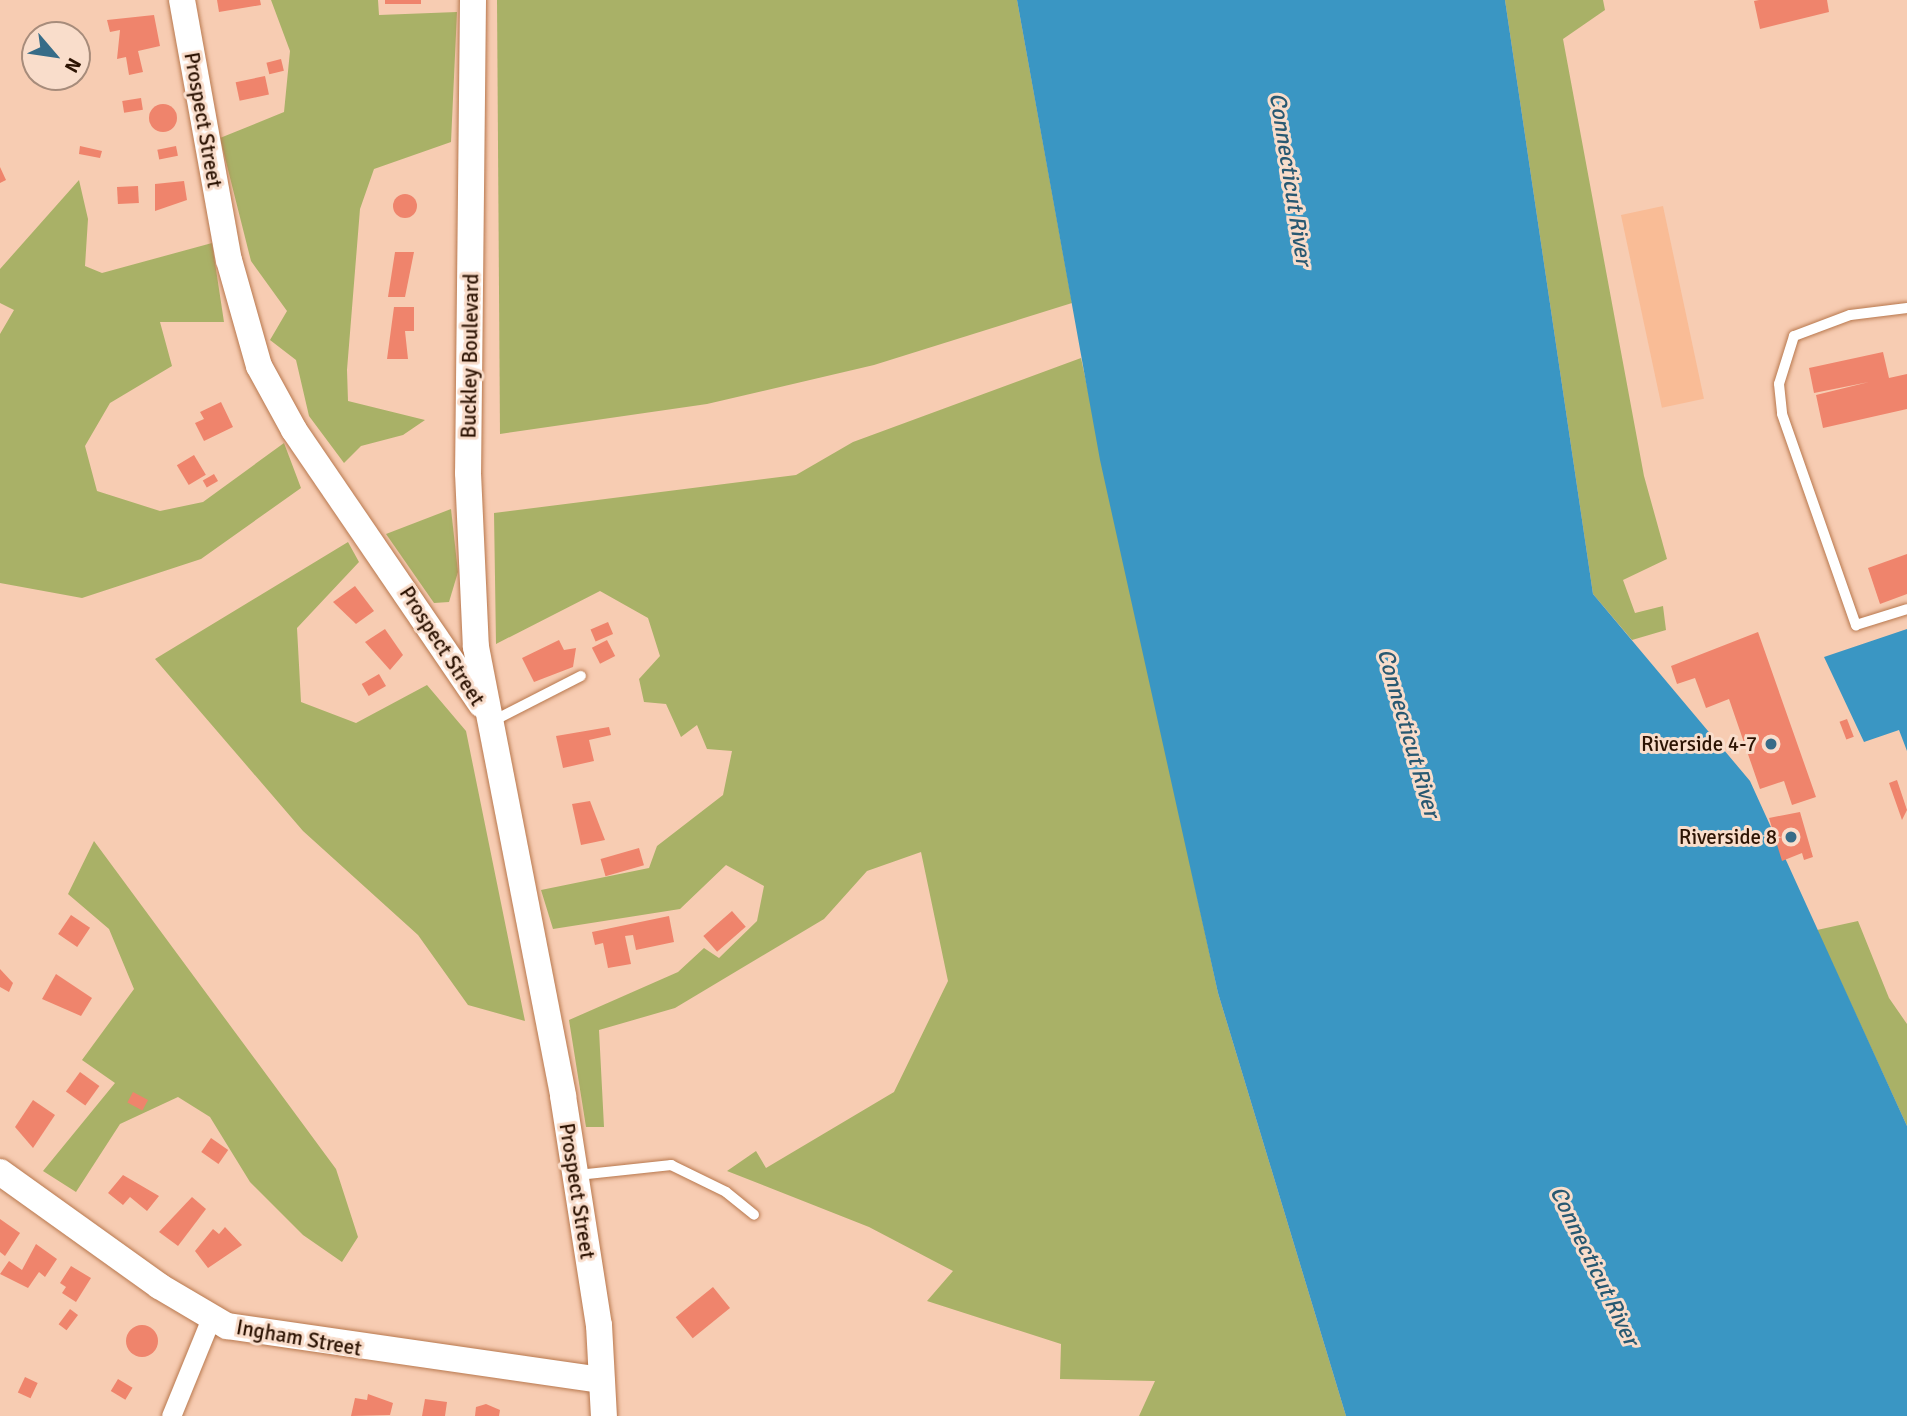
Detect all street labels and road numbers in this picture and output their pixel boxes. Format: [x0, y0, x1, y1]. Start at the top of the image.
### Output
street label: Prospect Street [179, 50, 227, 190]
street label: Buckley Boulevard [456, 273, 484, 439]
street label: Prospect Street [394, 582, 490, 710]
street label: Prospect Street [554, 1121, 600, 1261]
street label: Ingham Street [234, 1315, 364, 1361]

